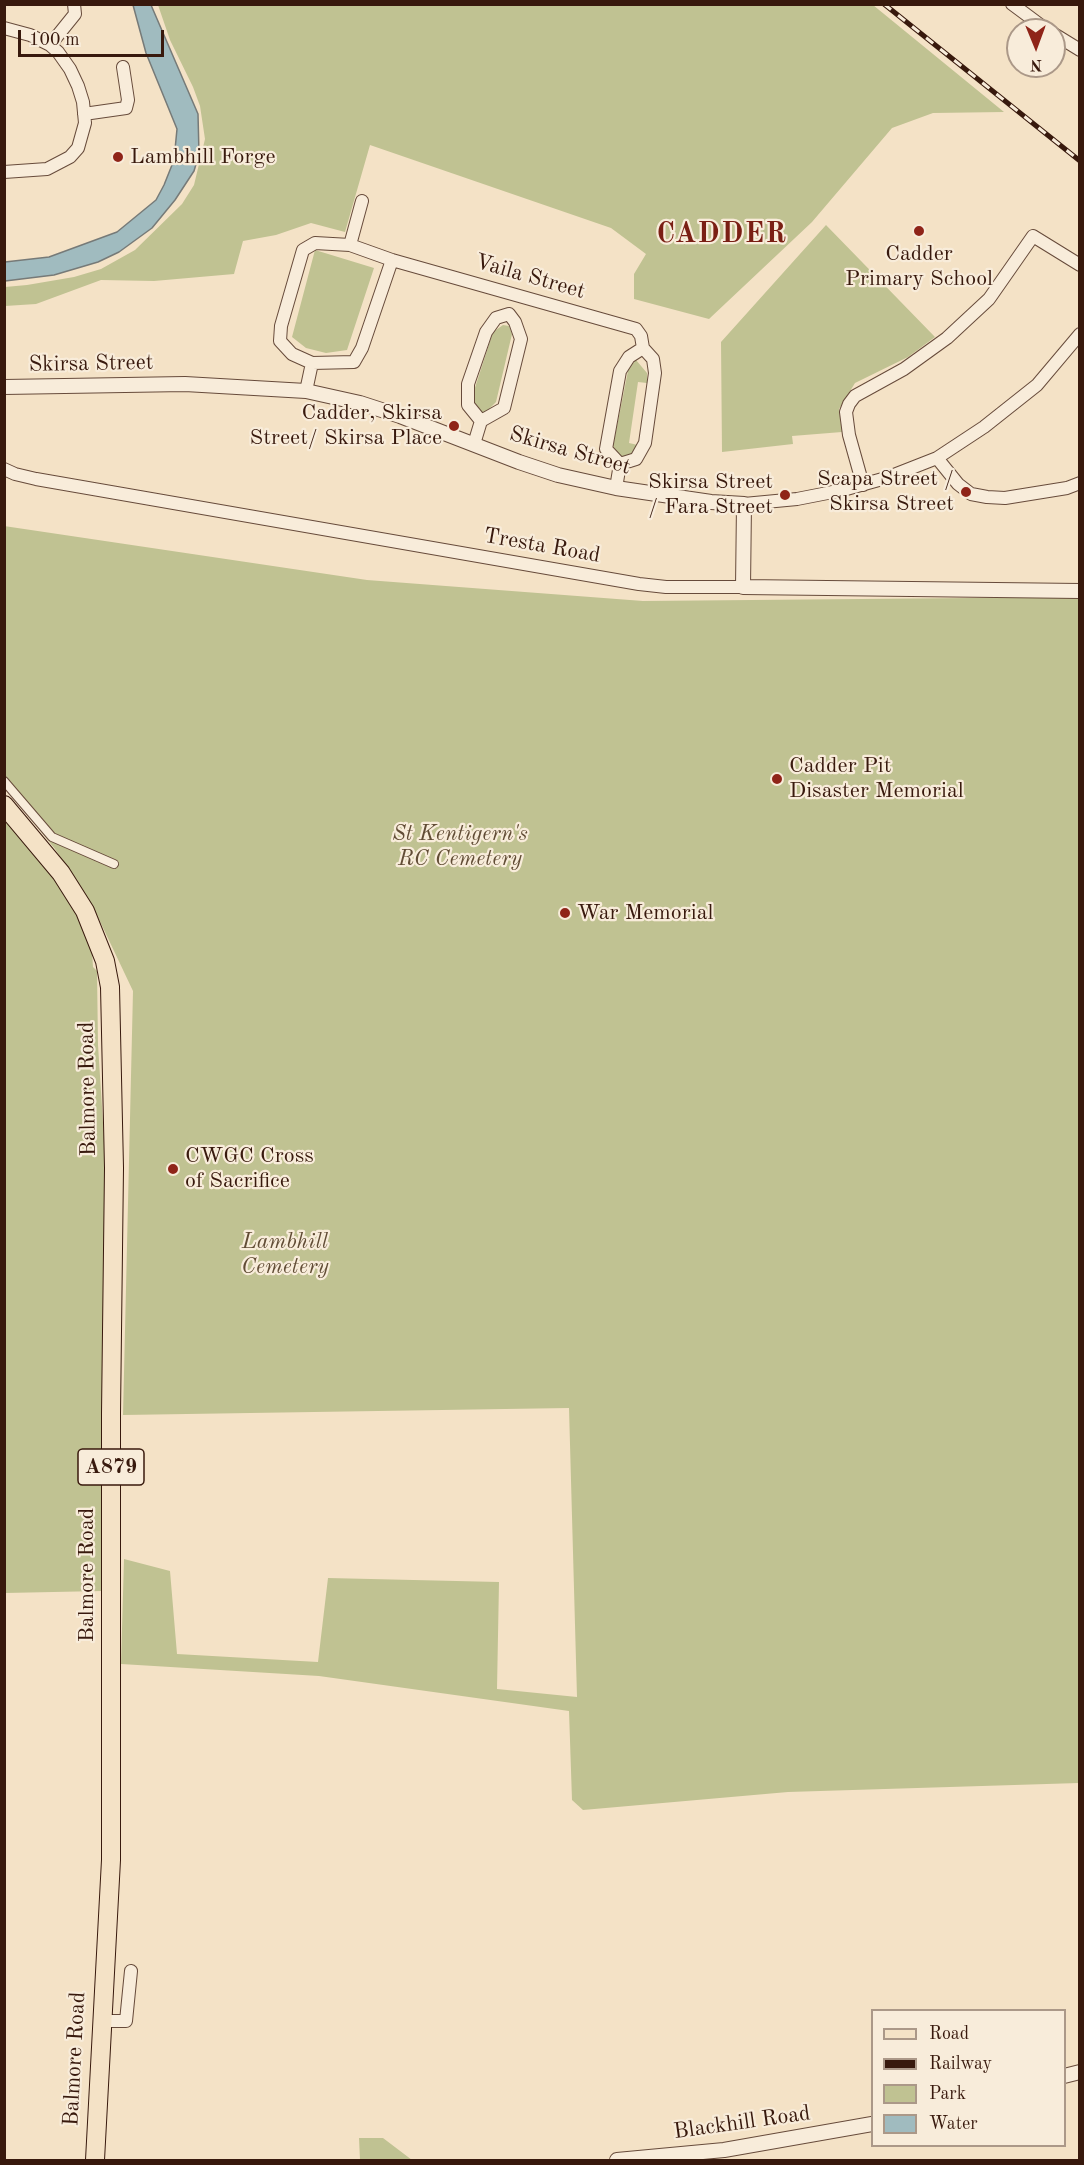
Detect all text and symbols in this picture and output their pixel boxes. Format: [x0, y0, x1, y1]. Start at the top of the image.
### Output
scale bar [21, 18, 166, 56]
north arrow [1006, 18, 1066, 78]
text: 100 m [29, 31, 80, 49]
text: N [1030, 56, 1043, 72]
place label: Lambhill Forge [130, 144, 276, 170]
marker: Lambhill Forge [111, 150, 125, 164]
district label: CADDER [657, 218, 787, 252]
marker: Cadder Primary School [912, 224, 926, 238]
place label: Cadder Primary School [845, 241, 993, 292]
street label: Vaila Street [472, 249, 588, 305]
street label: Skirsa Street [28, 350, 154, 378]
place label: Cadder, Skirsa Street/ Skirsa Place [250, 400, 442, 452]
marker: Cadder, Skirsa Street/ Skirsa Place [447, 419, 461, 433]
street label: Skirsa Street [506, 421, 634, 481]
place label: Scapa Street / Skirsa Street [817, 466, 954, 518]
place label: Skirsa Street / Fara Street [648, 469, 773, 520]
marker: Scapa Street / Skirsa Street [959, 485, 973, 499]
marker: Skirsa Street / Fara Street [778, 488, 792, 502]
street label: Tresta Road [482, 523, 602, 569]
place label: Cadder Pit Disaster Memorial [789, 753, 964, 804]
marker: Cadder Pit Disaster Memorial [770, 772, 784, 786]
park label: St Kentigern's RC Cemetery [392, 821, 528, 872]
place label: War Memorial [577, 900, 713, 926]
marker: War Memorial [558, 906, 572, 920]
street label: Balmore Road [74, 1021, 102, 1157]
place label: CWGC Cross of Sacrifice [185, 1143, 314, 1194]
marker: CWGC Cross of Sacrifice [166, 1162, 180, 1176]
park label: Lambhill Cemetery [241, 1229, 329, 1280]
road number: A879 [78, 1449, 144, 1485]
street label: Balmore Road [74, 1508, 100, 1642]
street label: Balmore Road [58, 1991, 92, 2127]
legend [871, 2009, 1066, 2147]
text: Road [929, 2025, 969, 2043]
text: Railway [929, 2055, 992, 2073]
text: Park [929, 2085, 966, 2103]
street label: Blackhill Road [672, 2100, 812, 2146]
text: Water [929, 2115, 978, 2133]

